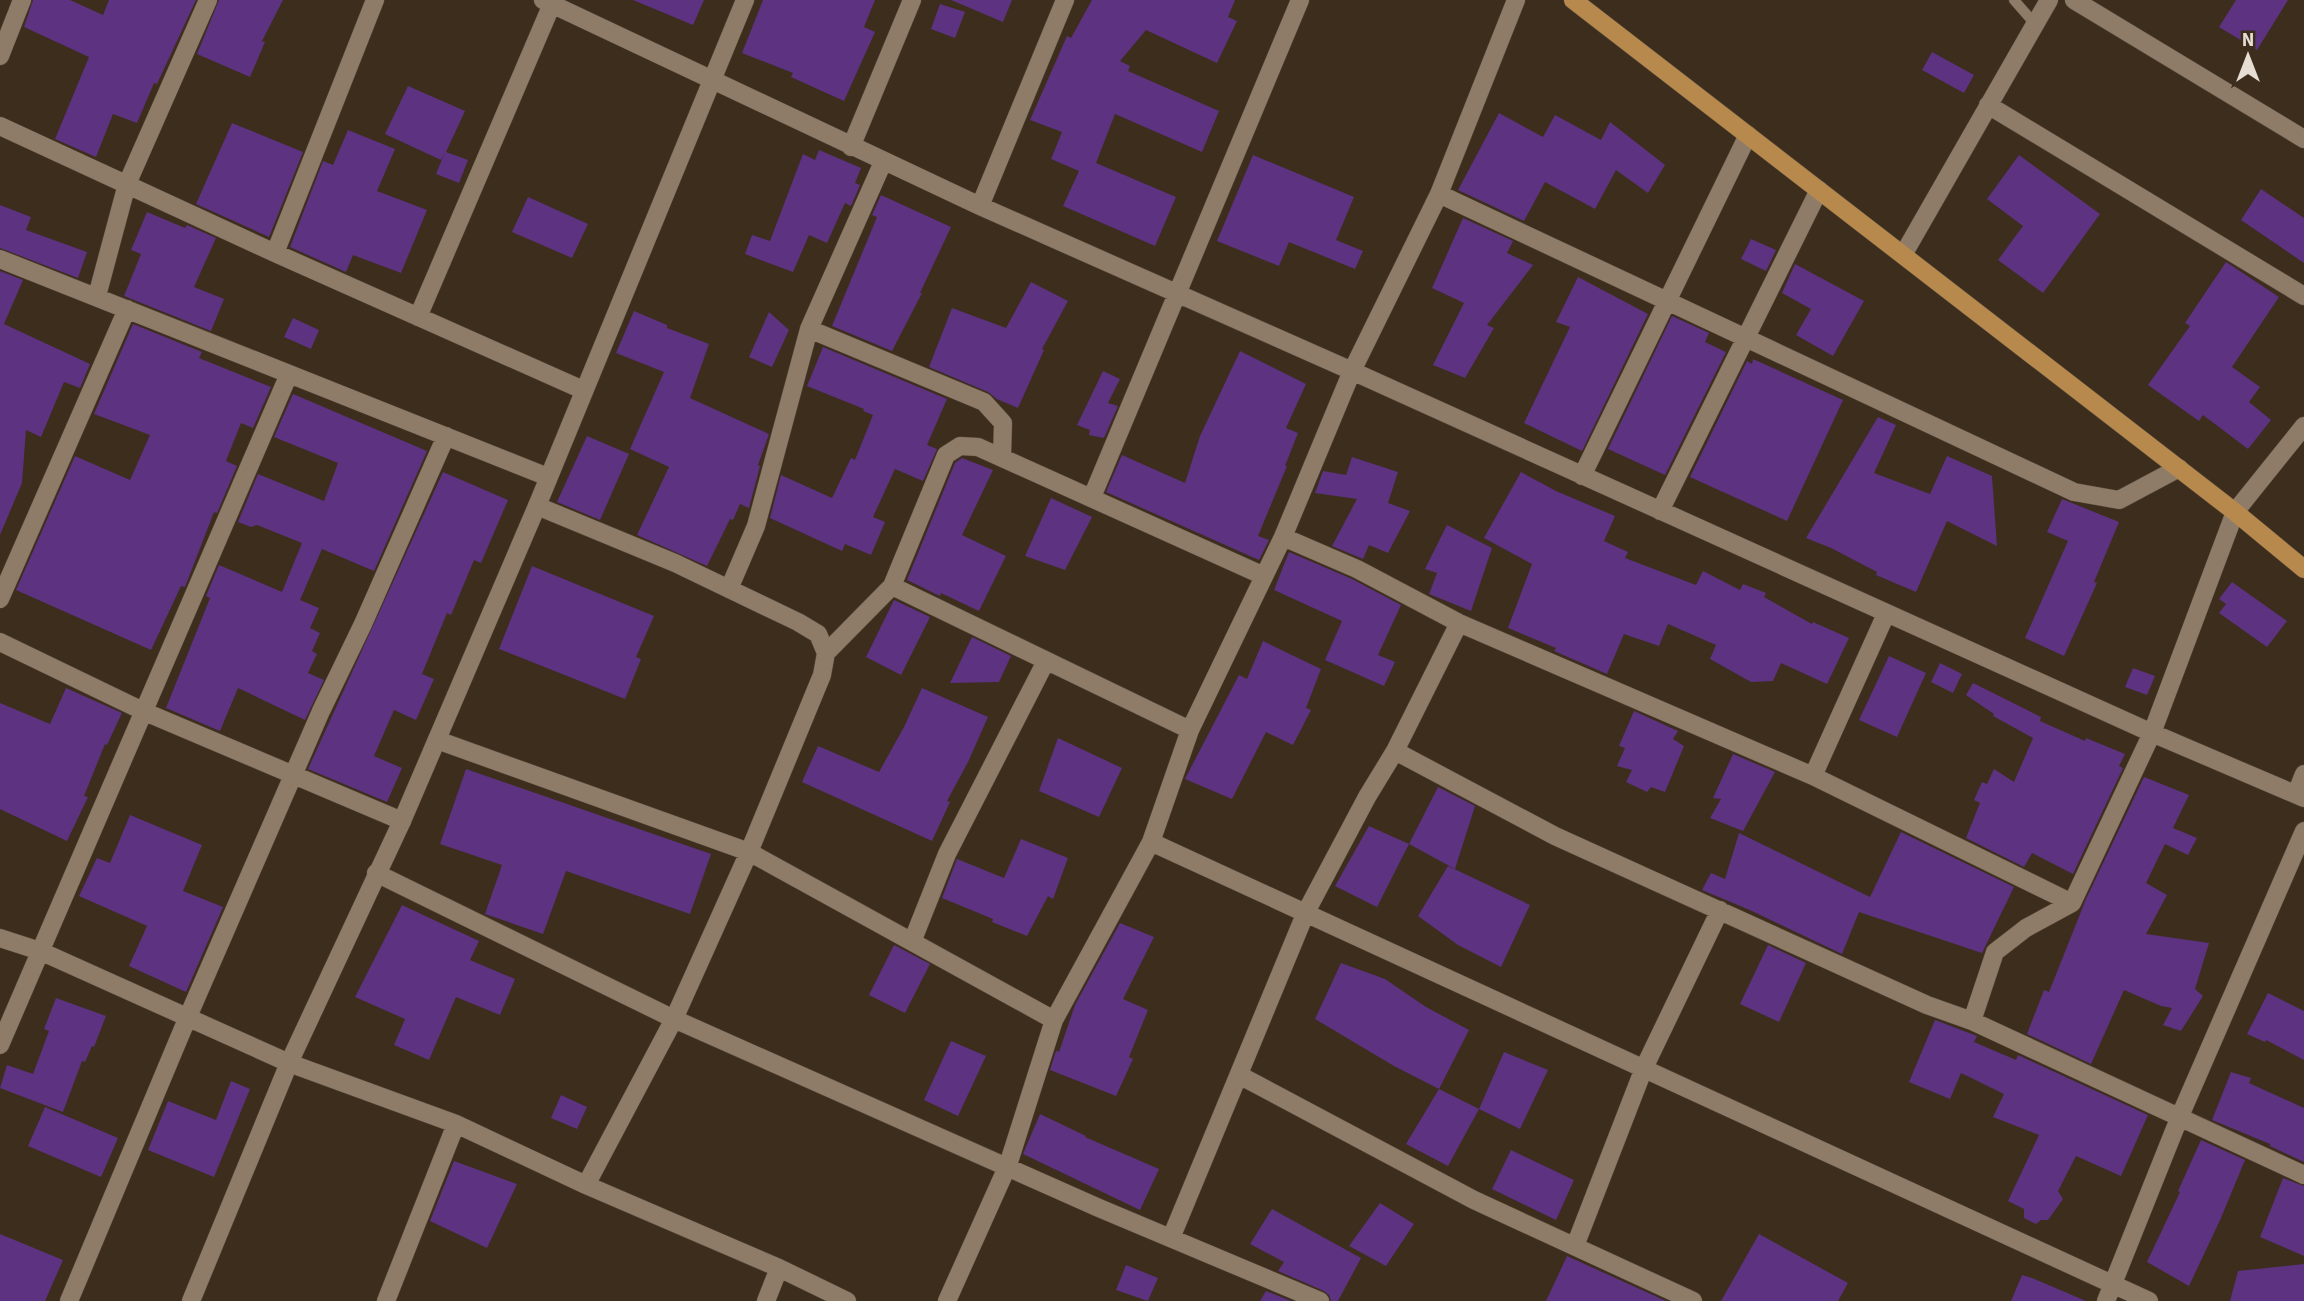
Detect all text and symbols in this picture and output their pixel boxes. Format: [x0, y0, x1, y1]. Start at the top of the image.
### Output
north arrow [2213, 21, 2283, 91]
text: N [2242, 27, 2254, 54]

